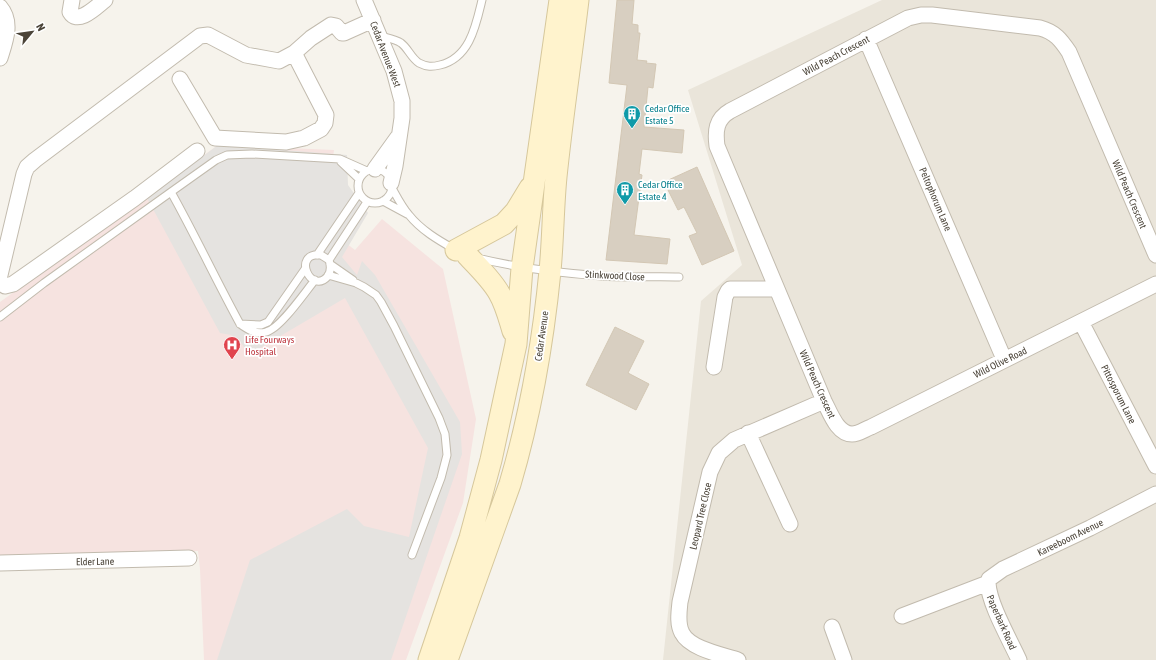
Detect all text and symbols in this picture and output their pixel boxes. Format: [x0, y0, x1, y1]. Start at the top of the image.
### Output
north arrow [12, 12, 52, 52]
street label: Cedar Avenue West [368, 20, 403, 89]
text: N [34, 21, 48, 33]
street label: Wild Peach Crescent [801, 33, 871, 78]
place label: Cedar Office Estate 5 [645, 103, 690, 126]
building icon: Cedar Office Estate 5 [622, 104, 642, 129]
street label: Wild Peach Crescent [1110, 158, 1149, 230]
street label: Peltophorum Lane [917, 166, 954, 233]
place label: Cedar Office Estate 4 [638, 179, 683, 202]
building icon: Cedar Office Estate 4 [615, 180, 635, 205]
street label: Stinkwood Close [585, 268, 646, 283]
street label: Cedar Avenue [533, 310, 551, 362]
place label: Life Fourways Hospital [245, 334, 295, 357]
hospital icon: Life Fourways Hospital [222, 335, 242, 360]
street label: Wild Olive Road [972, 345, 1029, 380]
street label: Wild Peach Crescent [798, 348, 838, 420]
street label: Pittosporum Lane [1099, 363, 1138, 426]
street label: Leopard Tree Close [687, 481, 714, 551]
street label: Kareeboom Avenue [1036, 517, 1105, 558]
street label: Elder Lane [76, 556, 115, 567]
street label: Paperbark Road [985, 593, 1019, 652]

